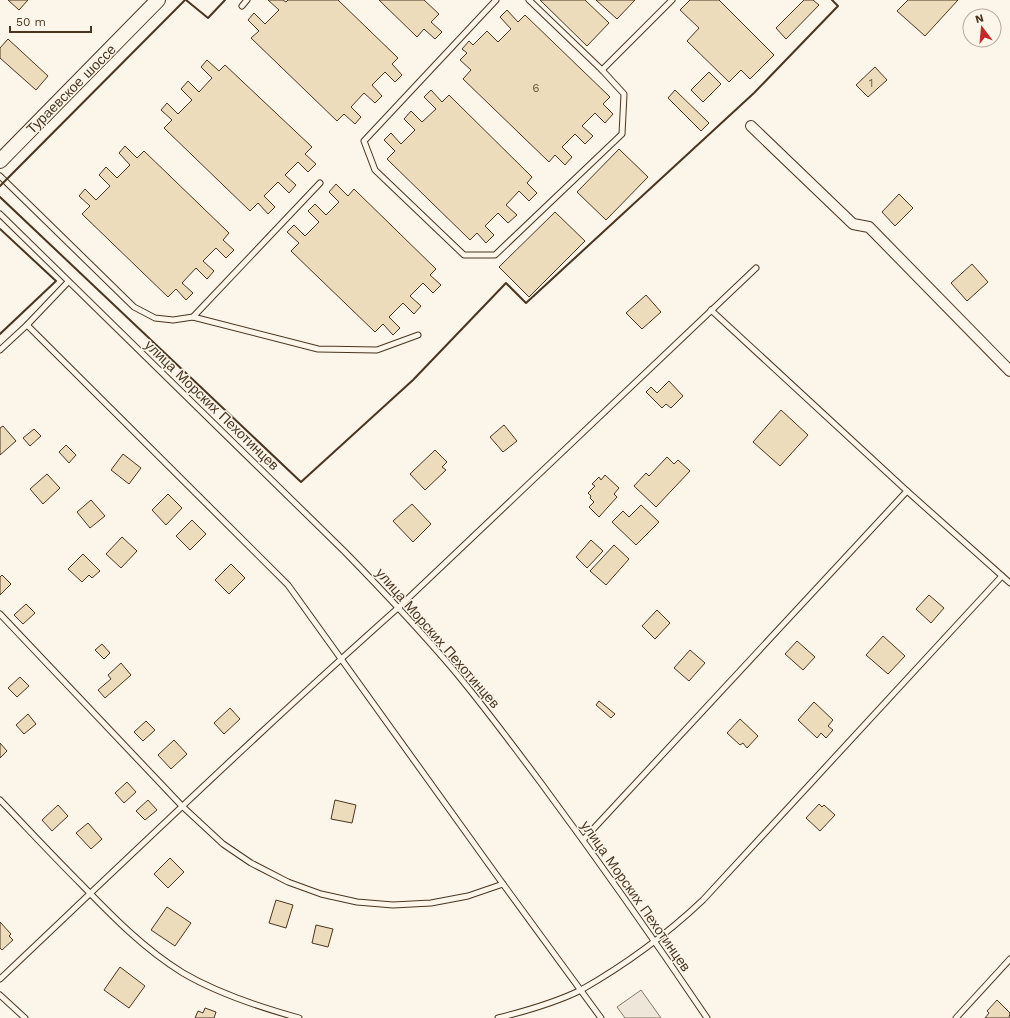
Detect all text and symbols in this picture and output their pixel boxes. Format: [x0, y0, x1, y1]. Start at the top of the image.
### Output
scale bar [10, 8, 91, 34]
north arrow [962, 8, 1002, 48]
text: N [974, 11, 985, 26]
text: 50 m [16, 15, 46, 29]
street label: Тураевское шоссе [23, 41, 119, 137]
house number: 1 [869, 76, 873, 90]
house number: 6 [532, 81, 540, 95]
street label: улица Морских Пехотинцев [142, 337, 282, 473]
street label: улица Морских Пехотинцев [373, 565, 503, 711]
street label: улица Морских Пехотинцев [578, 818, 694, 974]

